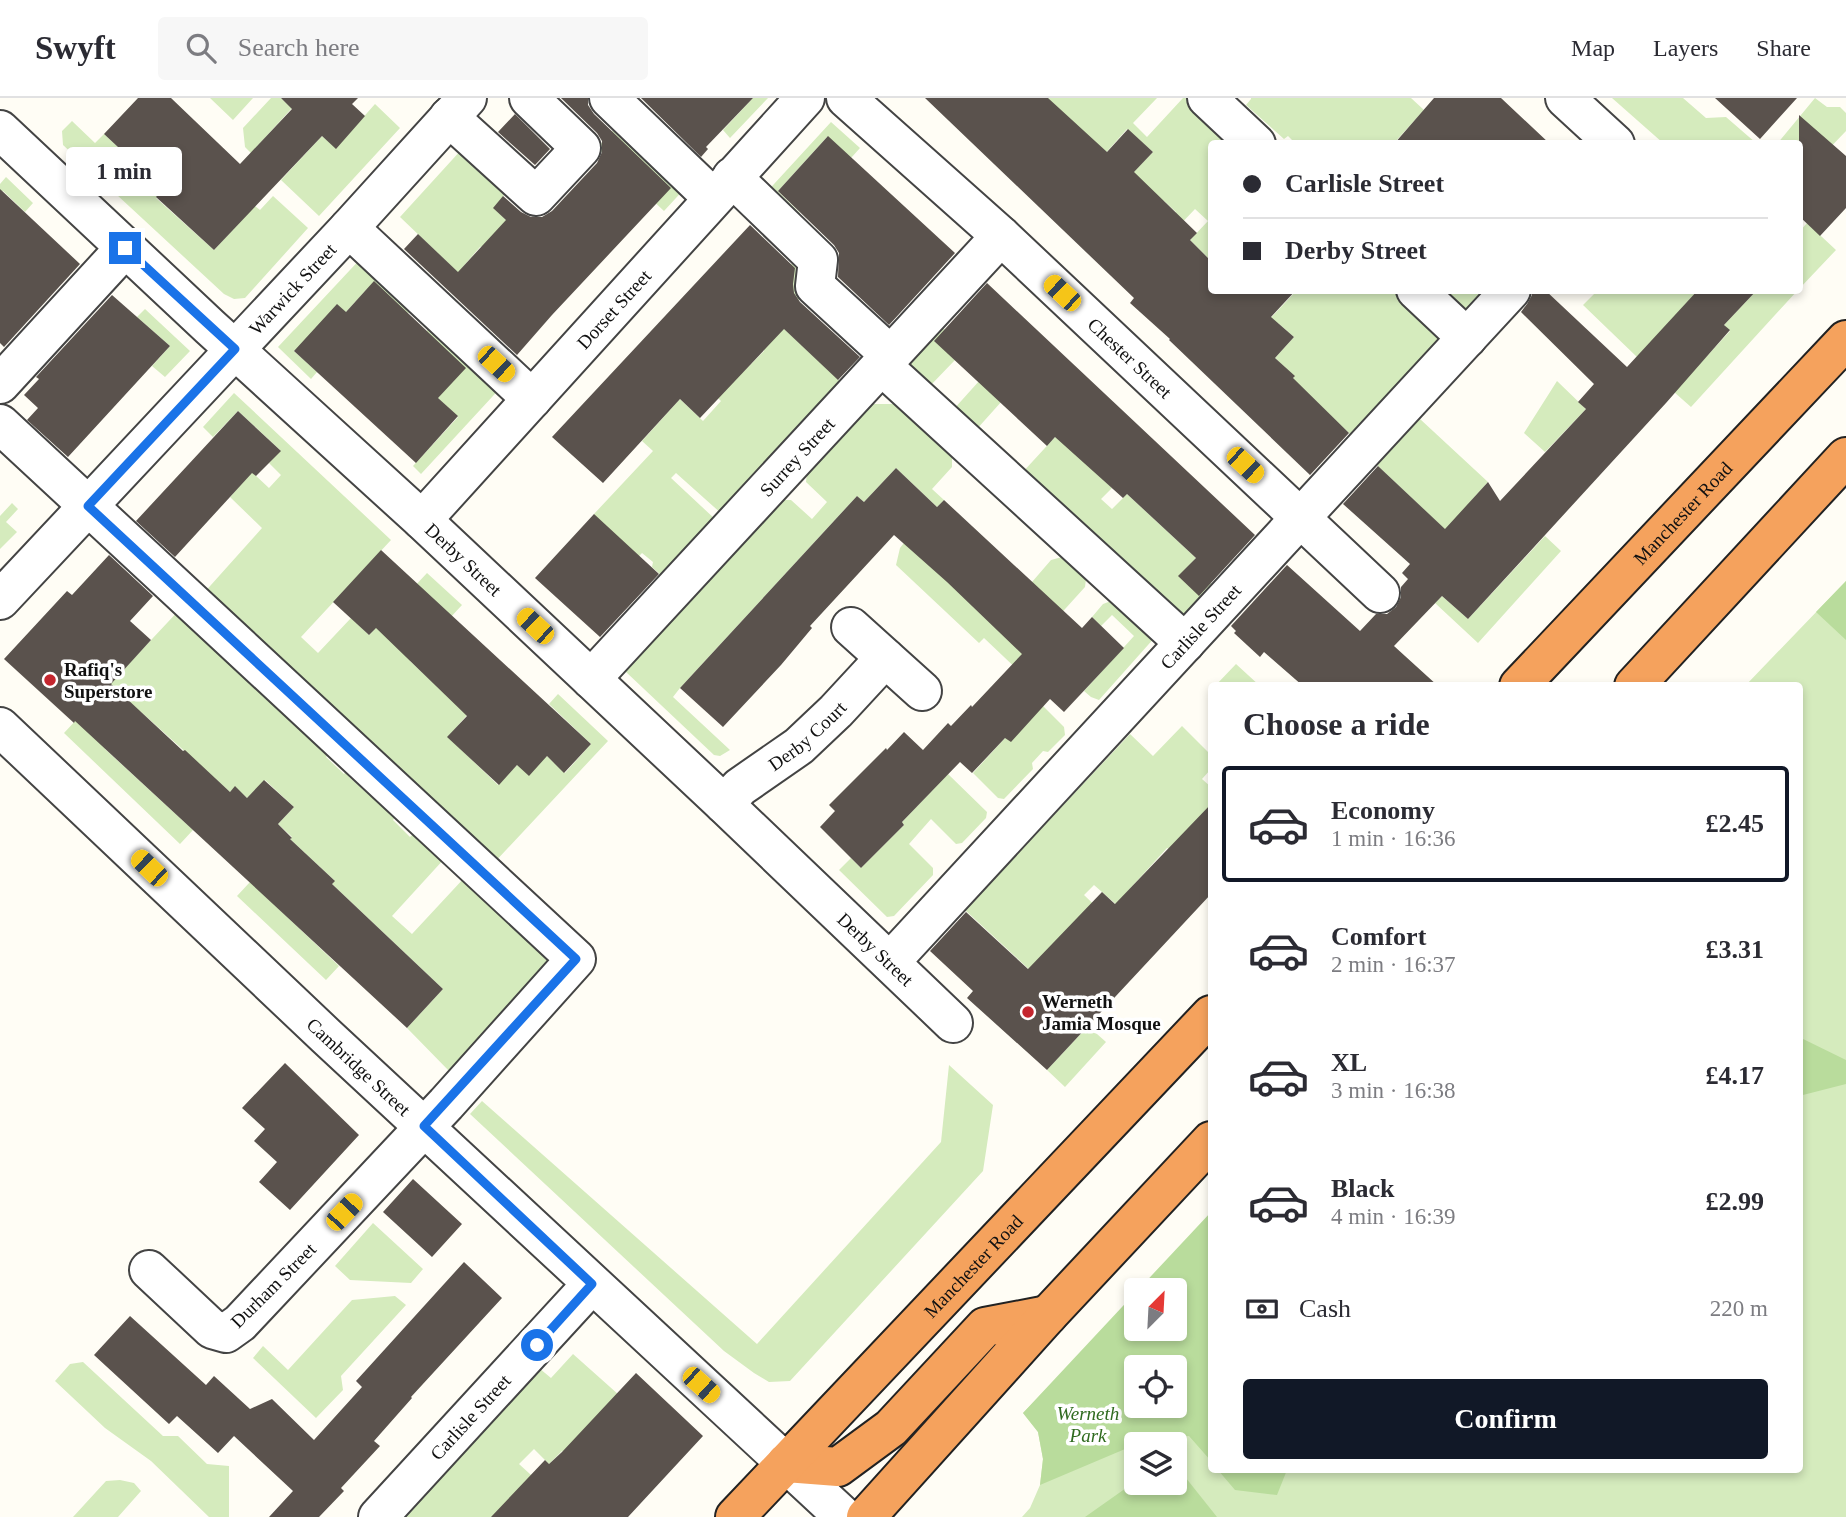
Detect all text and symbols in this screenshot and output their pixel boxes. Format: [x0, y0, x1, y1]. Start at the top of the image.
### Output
search box [158, 17, 648, 80]
icon: search [182, 29, 220, 67]
text: Swyft [35, 30, 116, 66]
text: Search here [238, 33, 360, 62]
text: Map [1571, 35, 1615, 61]
text: Layers [1653, 35, 1718, 61]
text: Share [1756, 35, 1811, 61]
callout: 1 min [67, 146, 183, 195]
text: 1 min [96, 159, 152, 184]
text: Carlisle Street [1285, 169, 1444, 198]
route end [109, 232, 141, 264]
text: Derby Street [1285, 236, 1427, 265]
street label: Warwick Street [245, 238, 341, 339]
street label: Dorset Street [573, 265, 656, 353]
car [1040, 271, 1085, 315]
street label: Chester Street [1084, 314, 1177, 403]
car [474, 342, 519, 386]
street label: Surrey Street [756, 413, 839, 501]
car [1223, 443, 1268, 487]
street label: Manchester Road [1629, 457, 1737, 569]
street label: Derby Street [421, 519, 506, 601]
street label: Carlisle Street [1156, 579, 1245, 674]
car [513, 604, 558, 648]
place label: Rafiq's Superstore [64, 659, 152, 702]
marker: Rafiq's Superstore [42, 672, 58, 688]
street label: Derby Court [765, 697, 851, 775]
text: Choose a ride [1243, 706, 1430, 742]
icon: car [1247, 793, 1310, 856]
text: Economy [1331, 796, 1435, 825]
text: £2.45 [1706, 809, 1764, 838]
text: 1 min · 16:36 [1331, 826, 1456, 851]
car [127, 846, 172, 890]
street label: Derby Street [833, 908, 918, 991]
icon: car [1247, 919, 1310, 982]
text: Comfort [1331, 922, 1426, 951]
text: £3.31 [1706, 935, 1764, 964]
text: 2 min · 16:37 [1331, 952, 1456, 977]
place label: Werneth Jamia Mosque [1042, 991, 1161, 1034]
marker: Werneth Jamia Mosque [1020, 1004, 1036, 1020]
street label: Cambridge Street [303, 1014, 415, 1120]
icon: car [1247, 1045, 1310, 1108]
text: XL [1331, 1048, 1367, 1077]
text: £4.17 [1706, 1061, 1764, 1090]
text: 3 min · 16:38 [1331, 1078, 1456, 1103]
icon: car [1247, 1171, 1310, 1234]
text: Black [1331, 1174, 1395, 1203]
text: £2.99 [1706, 1187, 1764, 1216]
car [322, 1189, 367, 1235]
text: 4 min · 16:39 [1331, 1204, 1456, 1229]
street label: Manchester Road [920, 1210, 1027, 1322]
street label: Durham Street [227, 1238, 321, 1332]
north arrow [1124, 1278, 1186, 1340]
map controls [1124, 1278, 1187, 1495]
icon: cash [1243, 1290, 1281, 1328]
text: Cash [1299, 1294, 1351, 1323]
text: 220 m [1710, 1296, 1768, 1321]
route start [521, 1329, 553, 1361]
button: locate [1124, 1355, 1187, 1418]
car [679, 1363, 724, 1407]
street label: Carlisle Street [426, 1370, 515, 1464]
button: Confirm [1243, 1379, 1768, 1459]
park label: Werneth Park [1057, 1403, 1119, 1446]
button: layers [1124, 1432, 1187, 1495]

